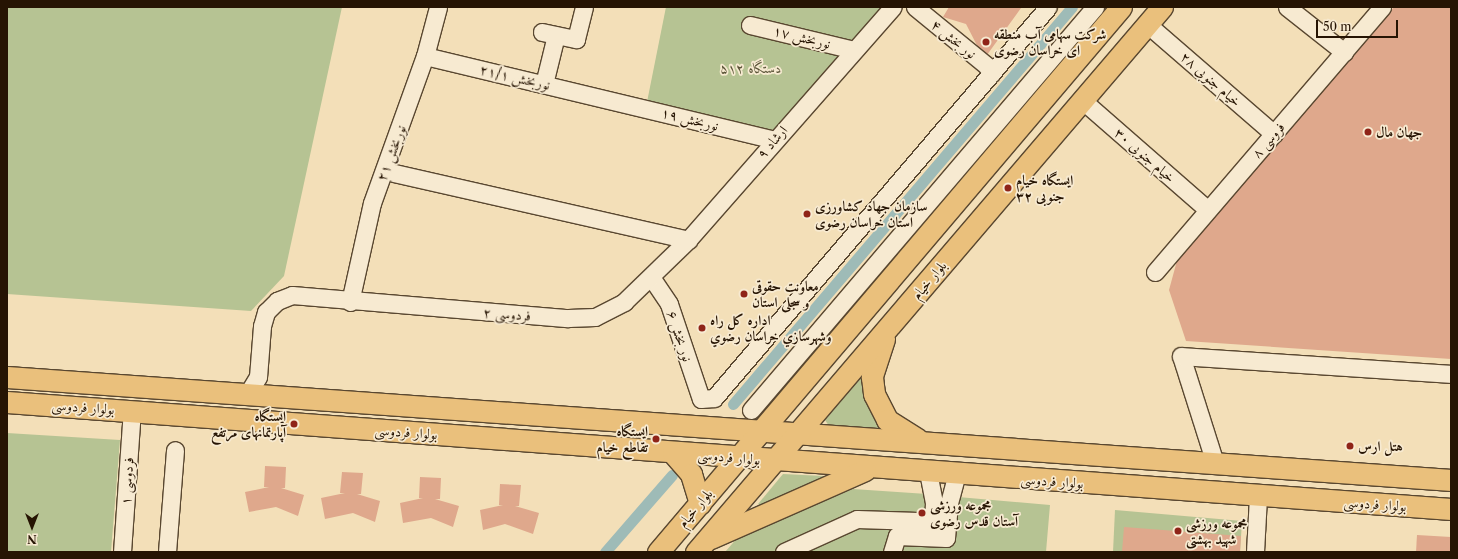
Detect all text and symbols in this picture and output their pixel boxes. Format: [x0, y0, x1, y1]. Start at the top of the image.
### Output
scale bar [1318, 12, 1400, 38]
street label: نور بخش ۴ [928, 16, 980, 62]
text: 50 m [1323, 19, 1352, 34]
street label: نوربخش ۱۷ [772, 22, 832, 52]
place label: شرکت سهامی آب منطقه ای خراسان رضوی [994, 26, 1106, 58]
marker: شرکت سهامی آب منطقه ای خراسان رضوی [981, 37, 991, 47]
street label: خیام جنوبی ۲۸ [1177, 48, 1245, 110]
park label: ۵۱۲ دستگاه [720, 60, 782, 76]
street label: نوربخش ۲۱/۱ [478, 61, 552, 93]
street label: نوربخش ۱۹ [660, 104, 720, 134]
street label: فروسی ۸ [1248, 119, 1288, 161]
street label: ارشاد ۹ [753, 122, 791, 162]
street label: نوربخش ۲۱ [373, 123, 409, 183]
street label: خیام جنوبی ۳۰ [1111, 124, 1179, 186]
place label: جهان مال [1376, 124, 1422, 140]
marker: جهان مال [1363, 127, 1373, 137]
place label: ایستگاه خیام جنوبی ۳۲ [1016, 172, 1073, 204]
marker: ایستگاه خیام جنوبی ۳۲ [1003, 183, 1013, 193]
place label: سازمان جهاد کشاورزی استان خراسان رضوی [815, 198, 927, 230]
marker: سازمان جهاد کشاورزی استان خراسان رضوی [802, 209, 812, 219]
street label: بلوار خیام [908, 257, 950, 303]
place label: معاونت حقوقی و سجلی استان [752, 278, 819, 310]
marker: معاونت حقوقی و سجلی استان [739, 289, 749, 299]
street label: فردوسی ۲ [483, 304, 531, 324]
street label: نور بخش ۶ [664, 308, 696, 364]
place label: اداره كل راه وشهرسازي خراسان رضوي [710, 312, 831, 344]
marker: اداره كل راه وشهرسازي خراسان رضوي [697, 323, 707, 333]
street label: بولوار فردوسی [51, 396, 115, 418]
place label: ایستگاه آپارتمانهای مرتفع [211, 408, 286, 440]
marker: ایستگاه آپارتمانهای مرتفع [289, 419, 299, 429]
street label: بولوار فردوسی [374, 421, 438, 443]
place label: ایستگاه تقاطع خیام [596, 423, 648, 456]
marker: ایستگاه تقاطع خیام [651, 434, 661, 444]
place label: هتل ارس [1358, 438, 1403, 454]
marker: هتل ارس [1345, 441, 1355, 451]
street label: بولوار فردوسی [697, 446, 761, 468]
street label: فردوسی ۱ [117, 457, 137, 505]
street label: بولوار فردوسی [1020, 470, 1084, 492]
street label: بلوار خیام [674, 485, 716, 531]
street label: بولوار فردوسی [1343, 493, 1407, 515]
place label: مجموعه ورزشی آستان قدس رضوی [930, 497, 1018, 530]
north arrow [12, 507, 52, 547]
marker: مجموعه ورزشی آستان قدس رضوی [917, 508, 927, 518]
place label: مجموعه ورزشی شهید بهشتی [1186, 515, 1247, 548]
marker: مجموعه ورزشی شهید بهشتی [1173, 526, 1183, 536]
text: N [27, 532, 37, 546]

